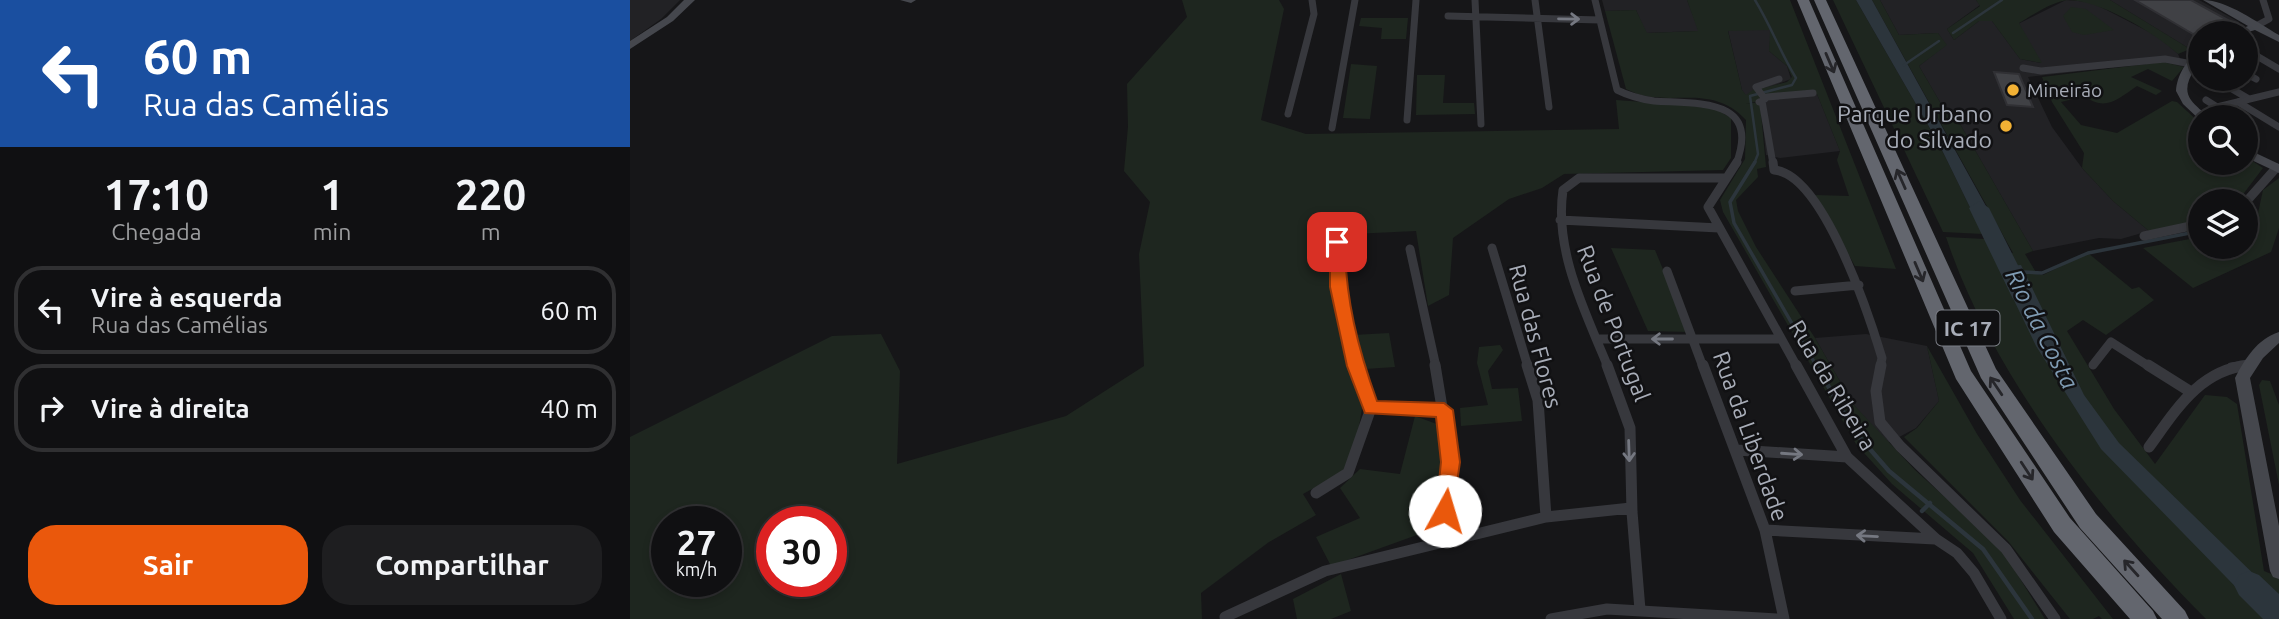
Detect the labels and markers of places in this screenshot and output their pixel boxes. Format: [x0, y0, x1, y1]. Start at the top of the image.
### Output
place label: Mineirão [2027, 79, 2102, 101]
marker: Mineirão [2005, 82, 2021, 98]
place label: Parque Urbano do Silvado [1837, 101, 1992, 152]
marker: Parque Urbano do Silvado [1998, 118, 2014, 134]
pin [1307, 212, 1367, 272]

